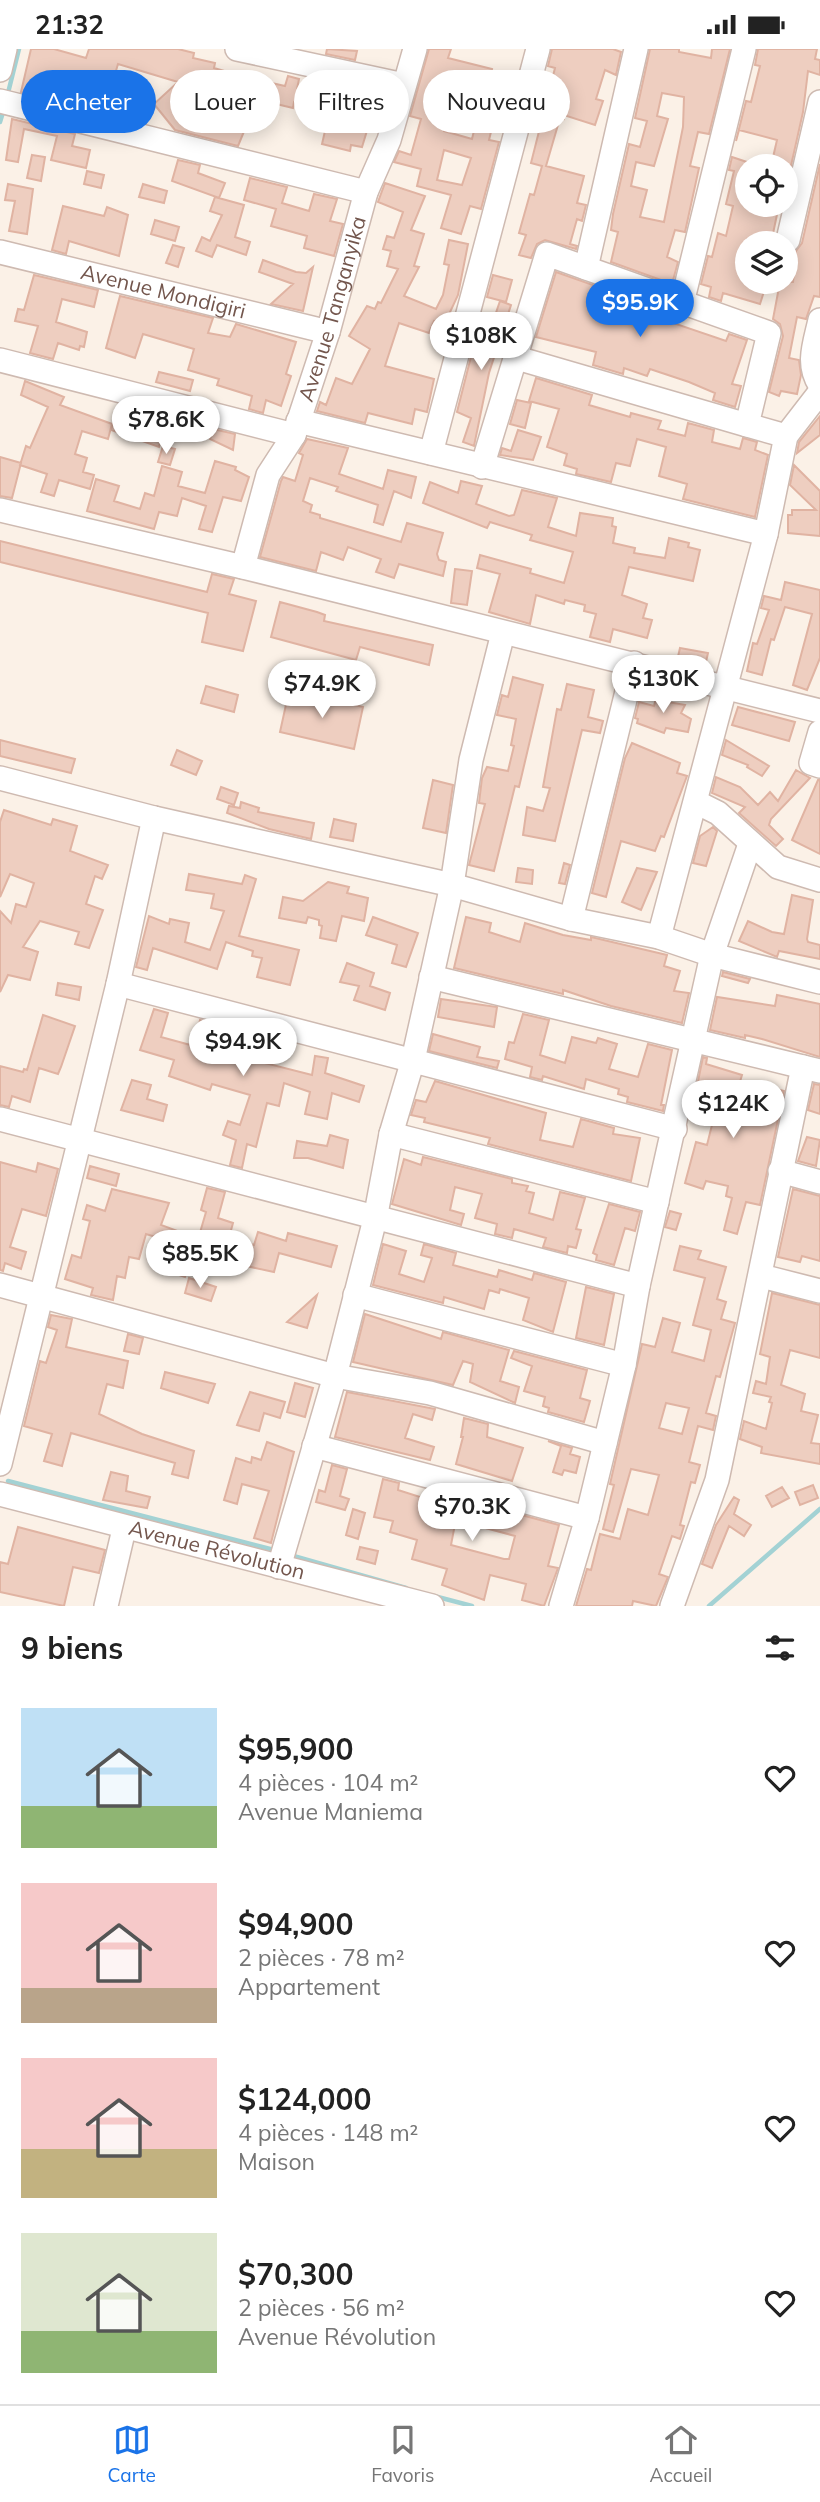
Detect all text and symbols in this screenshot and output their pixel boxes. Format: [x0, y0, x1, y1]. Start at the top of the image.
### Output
text: 21:32 [35, 8, 104, 41]
chip: Acheter [21, 70, 156, 133]
chip: Louer [170, 70, 280, 133]
chip: Filtres [294, 70, 409, 133]
chip: Nouveau [423, 70, 570, 133]
map controls [735, 154, 798, 294]
button: locate [735, 154, 798, 217]
street label: Avenue Tanganyika [292, 213, 371, 404]
button: layers [735, 231, 798, 294]
street label: Avenue Mondigiri [78, 258, 249, 323]
pin: $95.9K [583, 279, 697, 339]
text: $95.9K [602, 287, 678, 316]
pin: $108K [432, 313, 530, 372]
text: $108K [446, 320, 516, 349]
pin: $78.6K [109, 397, 223, 456]
text: $78.6K [128, 404, 204, 433]
pin: $130K [614, 655, 712, 715]
pin: $74.9K [265, 661, 379, 720]
text: $130K [628, 663, 698, 692]
text: $74.9K [284, 668, 360, 697]
pin: $94.9K [186, 1019, 300, 1078]
text: $94.9K [205, 1026, 281, 1055]
pin: $124K [684, 1081, 782, 1140]
text: $124K [698, 1088, 768, 1117]
pin: $85.5K [143, 1231, 257, 1290]
text: $85.5K [162, 1238, 238, 1267]
pin: $70.3K [415, 1483, 529, 1543]
text: $70.3K [434, 1491, 510, 1520]
street label: Avenue Révolution [126, 1514, 308, 1585]
text: 9 biens [21, 1629, 123, 1667]
icon: filters [761, 1629, 799, 1667]
text: $95,900 [238, 1730, 353, 1768]
icon: home [77, 1736, 161, 1820]
icon: heart [761, 1759, 799, 1797]
text: 4 pièces · 104 m² [238, 1768, 418, 1797]
text: Avenue Maniema [238, 1797, 423, 1826]
text: $94,900 [238, 1905, 353, 1943]
icon: home [77, 1911, 161, 1995]
icon: heart [761, 1934, 799, 1972]
text: 2 pièces · 78 m² [238, 1943, 405, 1972]
text: Appartement [238, 1972, 380, 2001]
text: $124,000 [238, 2080, 371, 2118]
icon: home [77, 2086, 161, 2170]
icon: heart [761, 2109, 799, 2147]
text: 4 pièces · 148 m² [238, 2118, 418, 2147]
text: Maison [238, 2147, 315, 2176]
text: $70,300 [238, 2255, 353, 2293]
icon: home [77, 2261, 161, 2345]
icon: heart [761, 2284, 799, 2322]
text: 2 pièces · 56 m² [238, 2293, 405, 2322]
text: Avenue Révolution [238, 2322, 436, 2351]
tab: Carte [108, 2421, 156, 2487]
tab: Favoris [371, 2421, 434, 2487]
tab: Accueil [650, 2421, 712, 2487]

